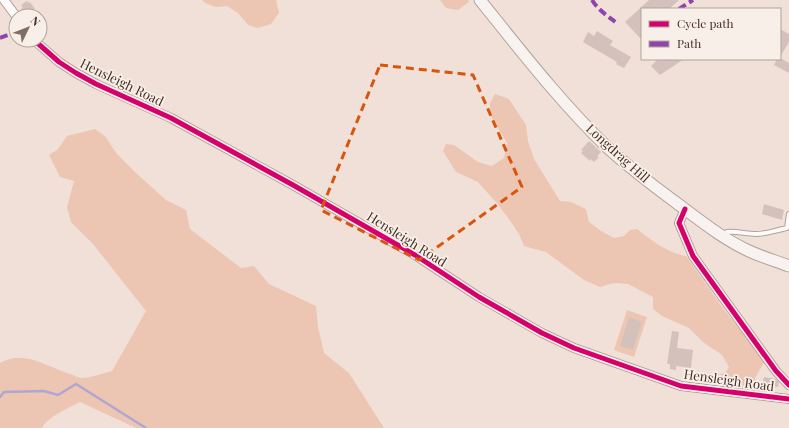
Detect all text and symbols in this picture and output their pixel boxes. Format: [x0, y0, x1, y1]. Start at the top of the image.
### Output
north arrow [8, 8, 48, 48]
legend [641, 8, 781, 60]
text: N [27, 13, 44, 29]
text: Cycle path [677, 15, 734, 31]
text: Path [677, 35, 701, 51]
street label: Hensleigh Road [78, 54, 167, 109]
street label: Longdrag Hill [583, 119, 654, 186]
street label: Hensleigh Road [364, 207, 451, 270]
street label: Hensleigh Road [683, 365, 776, 394]

